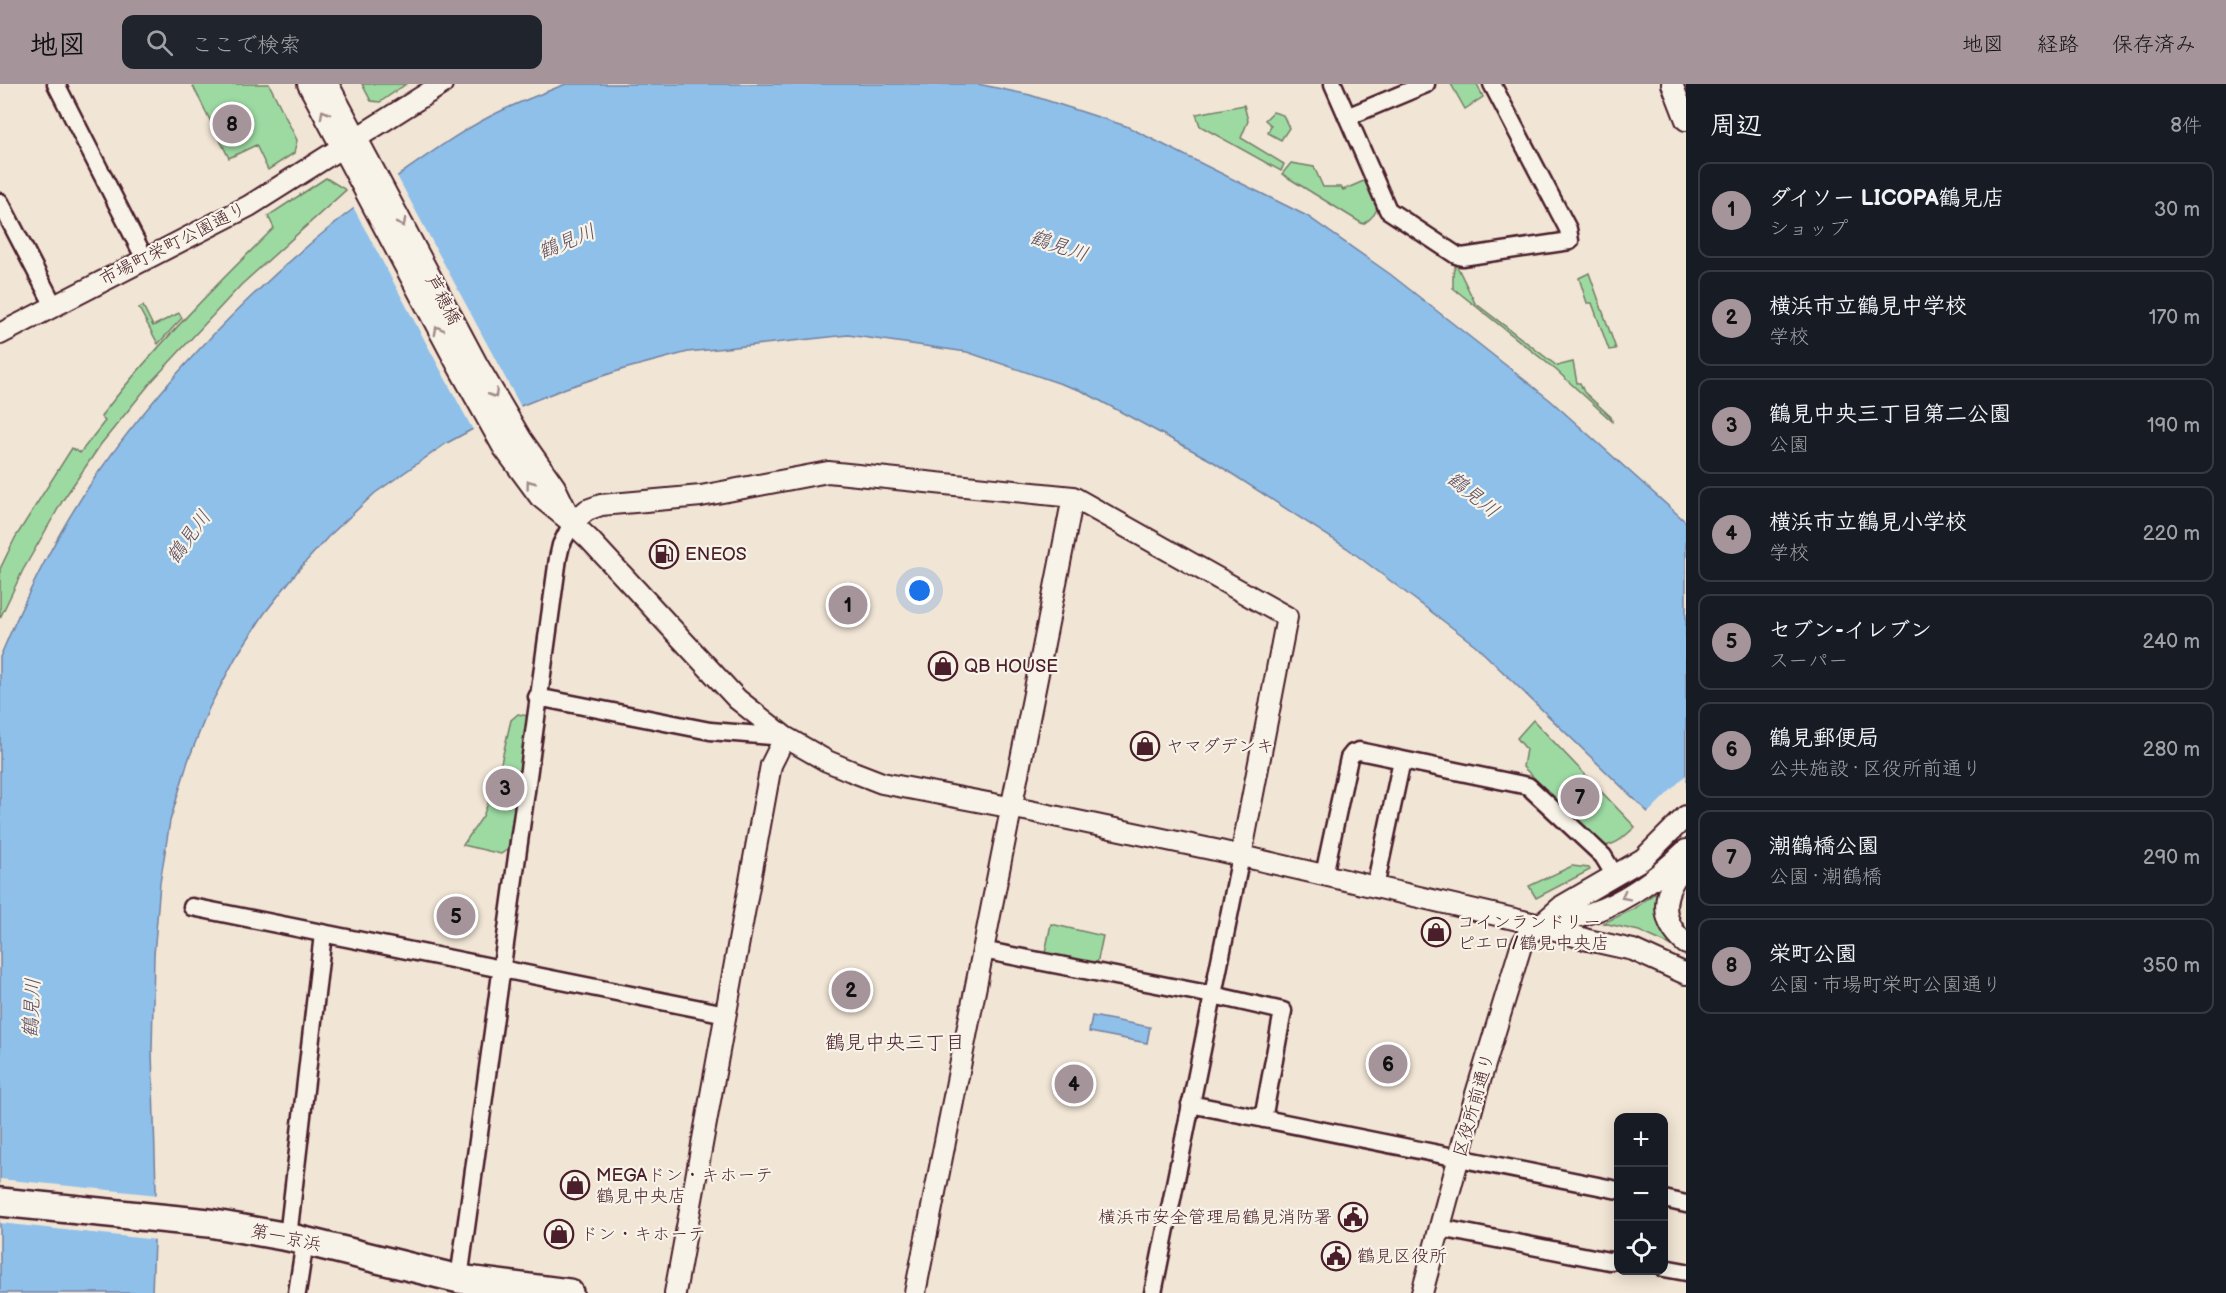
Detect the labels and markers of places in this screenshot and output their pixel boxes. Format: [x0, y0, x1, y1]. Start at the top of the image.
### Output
pin: 8 [212, 102, 252, 147]
fuel station icon: ENEOS [648, 538, 680, 570]
place label: ENEOS [685, 544, 747, 565]
pin: 1 [828, 582, 868, 628]
shop icon: QB HOUSE [927, 650, 959, 682]
place label: QB HOUSE [964, 656, 1058, 677]
shop icon: ヤマダデンキ [1129, 730, 1161, 762]
place label: ヤマダデンキ [1166, 736, 1274, 757]
pin: 3 [486, 766, 524, 810]
pin: 7 [1560, 774, 1600, 820]
pin: 5 [436, 894, 476, 938]
place label: コインランドリー ピエロ/鶴見中央店 [1457, 912, 1609, 954]
shop icon: コインランドリー ピエロ/鶴見中央店 [1420, 916, 1452, 948]
pin: 2 [832, 968, 870, 1012]
pin: 6 [1368, 1042, 1408, 1086]
pin: 4 [1054, 1062, 1094, 1106]
place label: MEGAドン・キホーテ 鶴見中央店 [596, 1165, 773, 1207]
shop icon: MEGAドン・キホーテ 鶴見中央店 [559, 1169, 591, 1201]
public building icon: 横浜市安全管理局鶴見消防署 [1337, 1201, 1369, 1233]
place label: 横浜市安全管理局鶴見消防署 [1098, 1207, 1332, 1228]
shop icon: ドン・キホーテ [543, 1218, 575, 1250]
place label: ドン・キホーテ [580, 1224, 706, 1245]
public building icon: 鶴見区役所 [1320, 1240, 1352, 1272]
place label: 鶴見区役所 [1357, 1246, 1447, 1267]

